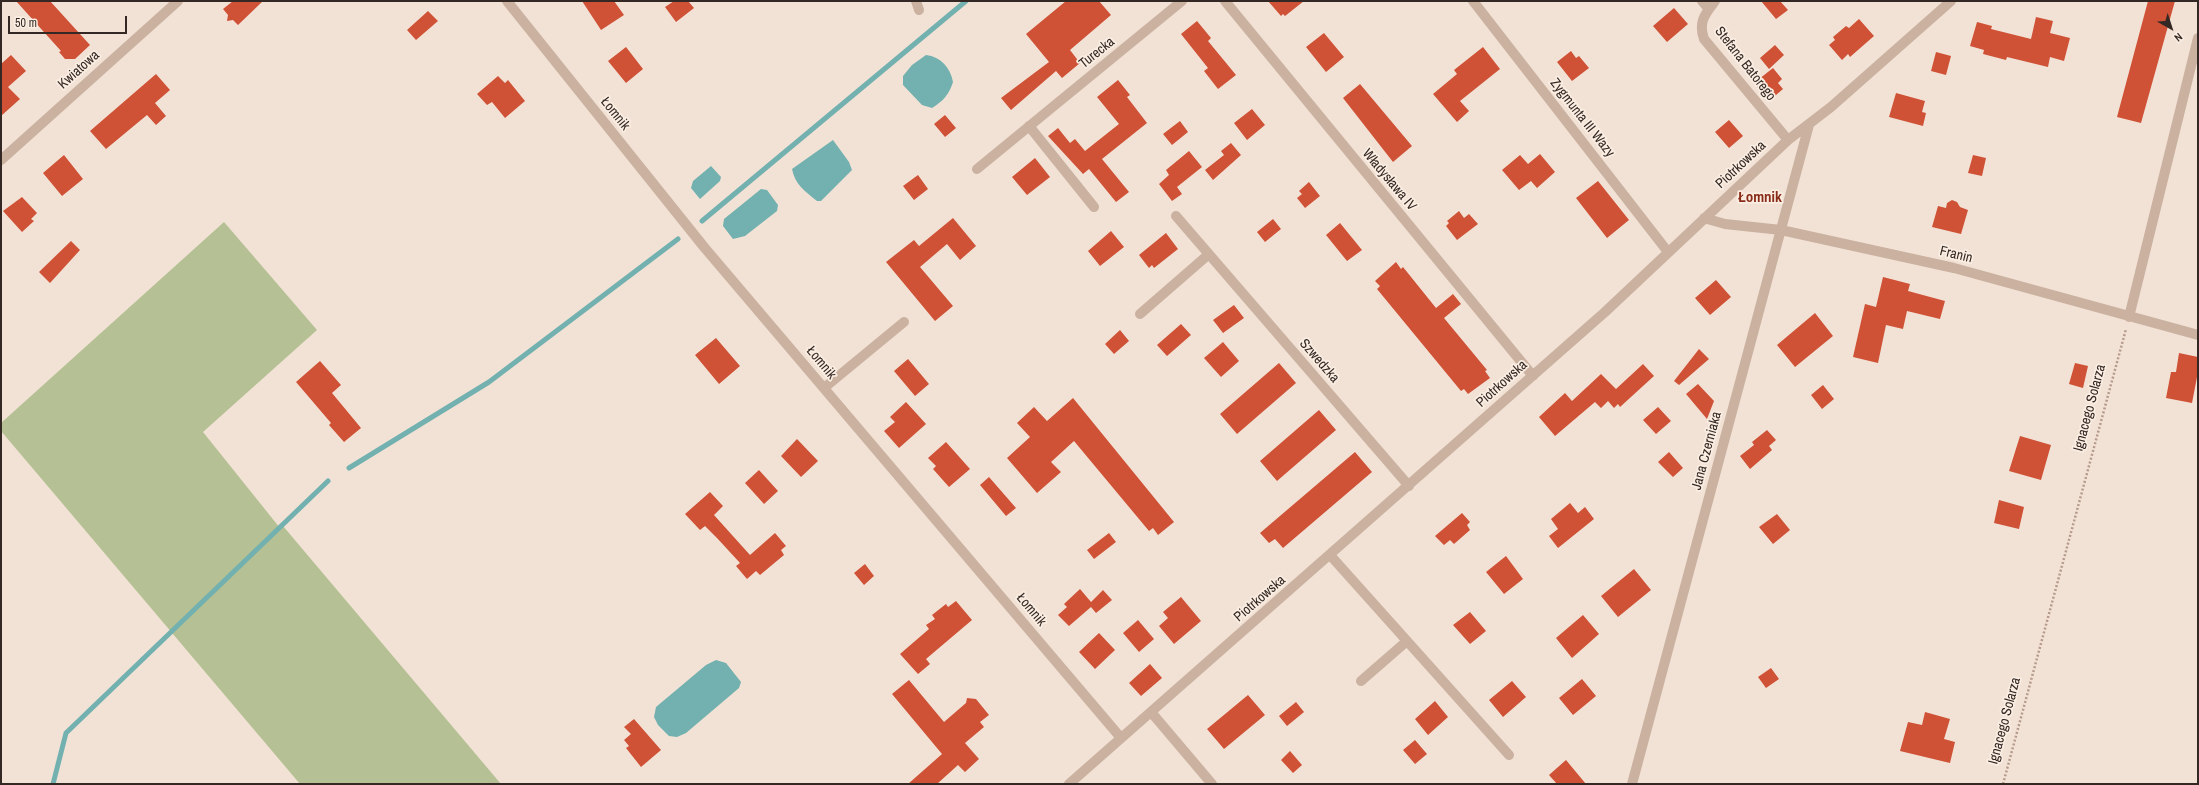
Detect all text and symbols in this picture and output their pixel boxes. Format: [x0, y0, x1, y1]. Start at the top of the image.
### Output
scale bar [10, 8, 129, 34]
north arrow [2151, 8, 2191, 48]
text: 50 m [15, 15, 37, 31]
street label: Stefana Batorego [1711, 24, 1779, 104]
text: N [2172, 30, 2185, 45]
street label: Turecka [1076, 34, 1118, 72]
street label: Kwiatowa [55, 47, 103, 93]
street label: Zygmunta III Wazy [1546, 75, 1618, 161]
street label: Łomnik [597, 94, 633, 134]
street label: Piotrkowska [1712, 138, 1770, 192]
street label: Władysława IV [1358, 146, 1420, 214]
district label: Łomnik [1738, 189, 1782, 207]
street label: Franin [1938, 243, 1974, 267]
street label: Szwedzka [1295, 336, 1343, 386]
street label: Łomnik [802, 343, 840, 383]
street label: Piotrkowska [1473, 357, 1531, 411]
street label: Ignacego Solarza [2070, 363, 2110, 453]
street label: Jana Czerniaka [1688, 410, 1726, 492]
street label: Piotrkowska [1231, 572, 1289, 626]
street label: Łomnik [1012, 590, 1050, 630]
street label: Ignacego Solarza [1985, 676, 2025, 766]

